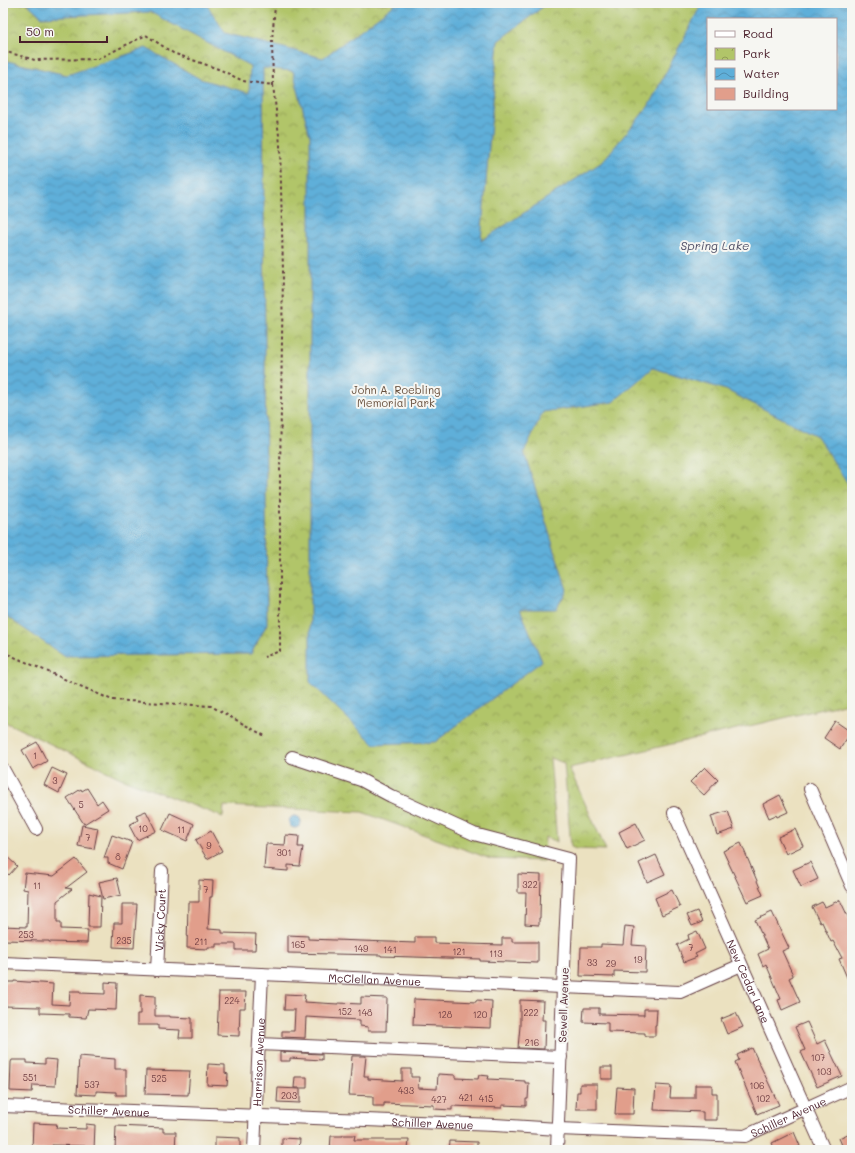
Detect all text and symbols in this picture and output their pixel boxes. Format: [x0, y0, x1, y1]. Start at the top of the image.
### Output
scale bar [20, 18, 107, 44]
legend [707, 18, 837, 110]
text: 50 m [26, 23, 54, 39]
text: Road [743, 25, 773, 41]
text: Park [743, 45, 770, 61]
text: Water [743, 65, 780, 81]
text: Building [743, 85, 789, 101]
water label: Spring Lake [681, 237, 749, 253]
park label: John A. Roebling Memorial Park [352, 382, 440, 410]
house number: 1 [33, 750, 37, 761]
house number: 3 [52, 775, 58, 786]
house number: 5 [78, 799, 84, 810]
house number: 10 [138, 823, 148, 834]
house number: 11 [177, 824, 185, 835]
house number: 7 [85, 832, 91, 843]
house number: 9 [206, 840, 212, 851]
house number: 301 [277, 847, 291, 858]
house number: 8 [115, 851, 121, 862]
house number: 322 [522, 879, 538, 890]
house number: 11 [33, 880, 41, 891]
house number: 7 [203, 884, 209, 895]
street label: Vicky Court [150, 888, 169, 952]
house number: 253 [18, 929, 34, 940]
house number: 235 [116, 935, 132, 946]
house number: 211 [194, 936, 208, 947]
street label: New Cedar Lane [724, 937, 774, 1026]
house number: 165 [291, 939, 305, 950]
house number: 7 [688, 942, 694, 953]
house number: 149 [354, 943, 369, 954]
house number: 141 [383, 944, 397, 955]
house number: 121 [452, 946, 466, 957]
house number: 113 [489, 948, 503, 959]
house number: 19 [633, 954, 643, 965]
house number: 33 [587, 957, 597, 968]
house number: 29 [606, 958, 617, 969]
street label: Sewell Avenue [554, 967, 572, 1043]
street label: McClellan Avenue [328, 969, 422, 988]
house number: 224 [224, 995, 240, 1006]
house number: 152 [338, 1006, 352, 1017]
house number: 148 [358, 1007, 373, 1018]
house number: 222 [523, 1007, 539, 1018]
house number: 128 [438, 1009, 453, 1020]
house number: 120 [473, 1009, 488, 1020]
street label: Harrison Avenue [248, 1017, 268, 1107]
house number: 216 [525, 1037, 539, 1048]
house number: 107 [811, 1052, 825, 1063]
house number: 103 [817, 1066, 831, 1077]
house number: 551 [23, 1072, 37, 1083]
house number: 525 [151, 1073, 167, 1084]
house number: 537 [84, 1079, 100, 1090]
house number: 106 [749, 1080, 765, 1091]
house number: 433 [398, 1085, 414, 1096]
house number: 203 [281, 1090, 297, 1101]
house number: 421 [459, 1092, 473, 1103]
street label: Schiller Avenue [748, 1092, 829, 1140]
house number: 415 [479, 1093, 493, 1104]
house number: 102 [756, 1093, 770, 1104]
house number: 427 [431, 1094, 447, 1105]
street label: Schiller Avenue [68, 1101, 150, 1119]
street label: Schiller Avenue [392, 1114, 474, 1132]

